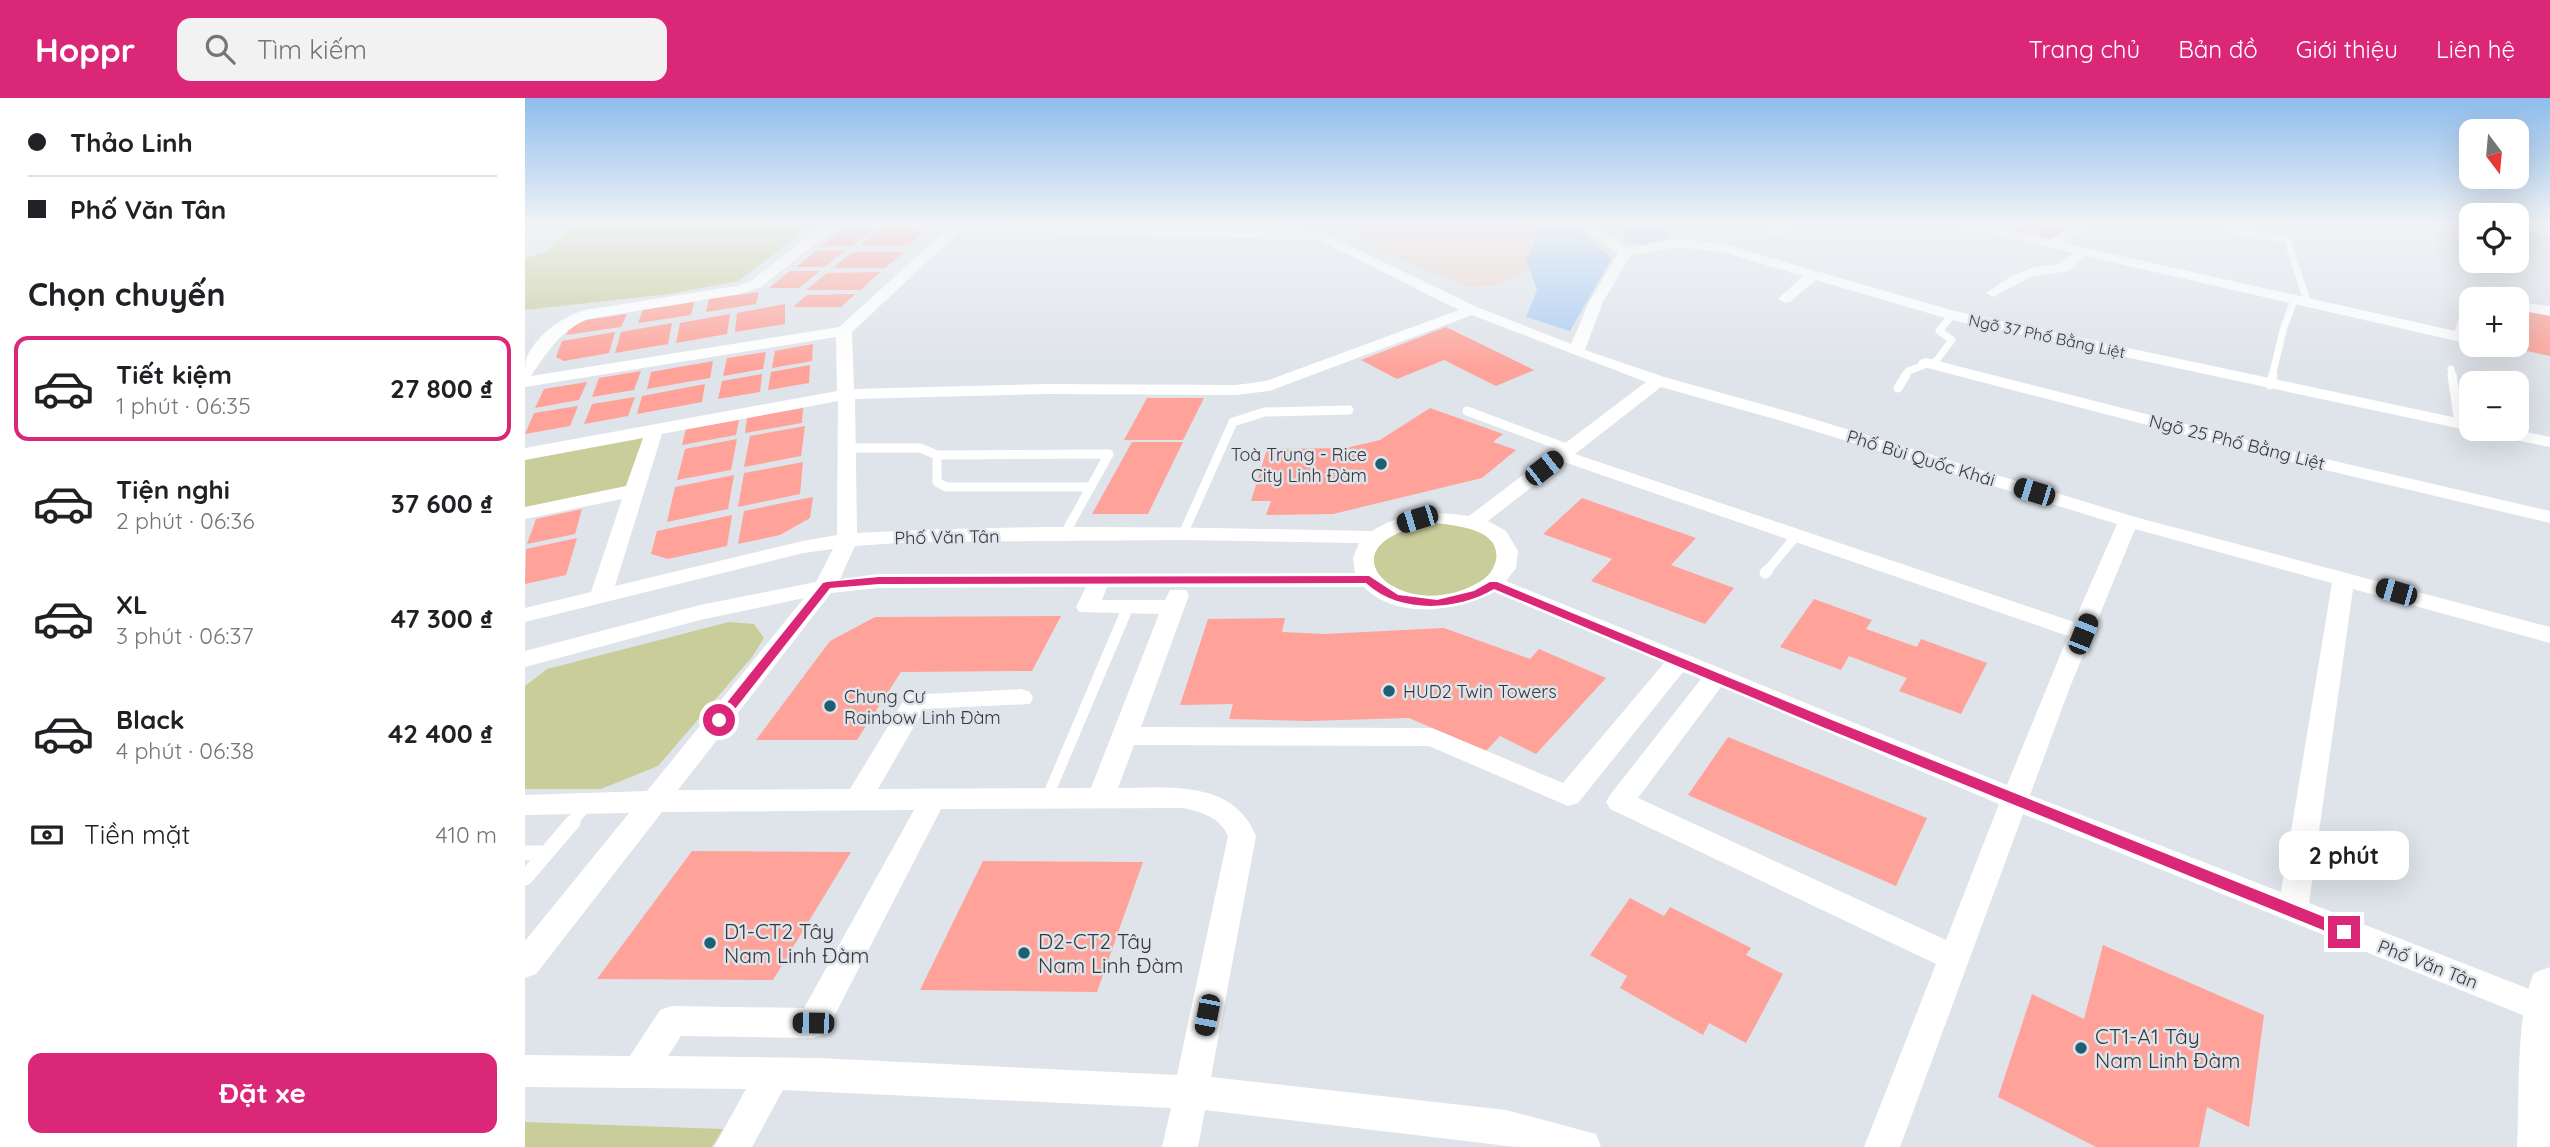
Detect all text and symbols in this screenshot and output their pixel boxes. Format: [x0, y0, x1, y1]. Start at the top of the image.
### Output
search box [177, 18, 667, 81]
text: Hoppr [35, 29, 135, 70]
icon: search [201, 30, 239, 68]
text: Tìm kiếm [257, 33, 367, 66]
text: Trang chủ [2028, 34, 2140, 64]
text: Bản đồ [2178, 34, 2258, 64]
text: Giới thiệu [2296, 34, 2398, 64]
text: Liên hệ [2436, 34, 2515, 64]
north arrow [2459, 119, 2529, 189]
map controls [2459, 119, 2529, 441]
text: Thảo Linh [70, 126, 193, 159]
text: Phố Văn Tân [70, 193, 226, 226]
button: locate [2459, 203, 2529, 273]
text: Chọn chuyến [28, 274, 226, 314]
button: + [2459, 287, 2529, 357]
street label: Ngõ 37 Phố Bằng Liệt [1967, 310, 2127, 362]
icon: car [32, 357, 95, 420]
text: Tiết kiệm [116, 358, 232, 391]
button: − [2459, 371, 2529, 441]
text: 27 800 ₫ [390, 372, 493, 405]
text: 1 phút · 06:35 [116, 391, 251, 420]
street label: Ngõ 25 Phố Bằng Liệt [2147, 409, 2327, 475]
street label: Phố Bùi Quốc Khái [1844, 425, 1998, 491]
place label: Toà Trung - Rice City Linh Đàm [1231, 443, 1367, 487]
car [1521, 447, 1568, 489]
marker: Toà Trung - Rice City Linh Đàm [1373, 456, 1389, 472]
icon: car [32, 472, 95, 535]
text: Tiện nghi [116, 473, 230, 506]
car [2011, 476, 2058, 508]
text: 37 600 ₫ [391, 487, 493, 520]
car [1394, 503, 1441, 535]
text: 2 phút · 06:36 [116, 506, 255, 535]
street label: Phố Văn Tân [894, 525, 1000, 549]
car [2373, 576, 2420, 608]
icon: car [32, 587, 95, 650]
text: XL [116, 588, 148, 621]
text: 47 300 ₫ [391, 602, 493, 635]
car [2066, 611, 2101, 657]
text: 3 phút · 06:37 [116, 621, 253, 650]
place label: HUD2 Twin Towers [1403, 680, 1557, 703]
marker: HUD2 Twin Towers [1381, 683, 1397, 699]
place label: Chung Cư Rainbow Linh Đàm [844, 685, 1001, 729]
marker: Chung Cư Rainbow Linh Đàm [822, 698, 838, 714]
icon: car [32, 702, 95, 765]
text: Black [116, 703, 185, 736]
route start [703, 704, 735, 736]
text: 42 400 ₫ [388, 717, 493, 750]
text: 4 phút · 06:38 [116, 736, 254, 765]
icon: cash [28, 816, 66, 854]
text: Tiền mặt [84, 818, 190, 851]
text: 410 m [436, 820, 497, 849]
callout: 2 phút [2279, 830, 2409, 880]
text: 2 phút [2309, 841, 2379, 870]
route end [2328, 916, 2360, 948]
place label: D1-CT2 Tây Nam Linh Đàm [724, 918, 869, 968]
place label: D2-CT2 Tây Nam Linh Đàm [1038, 928, 1183, 978]
street label: Phố Văn Tân [2375, 934, 2481, 994]
marker: D1-CT2 Tây Nam Linh Đàm [702, 935, 718, 951]
marker: D2-CT2 Tây Nam Linh Đàm [1016, 945, 1032, 961]
car [1193, 992, 1222, 1038]
car [792, 1012, 835, 1034]
place label: CT1-A1 Tây Nam Linh Đàm [2095, 1023, 2240, 1073]
marker: CT1-A1 Tây Nam Linh Đàm [2073, 1040, 2089, 1056]
button: Đặt xe [28, 1053, 497, 1133]

